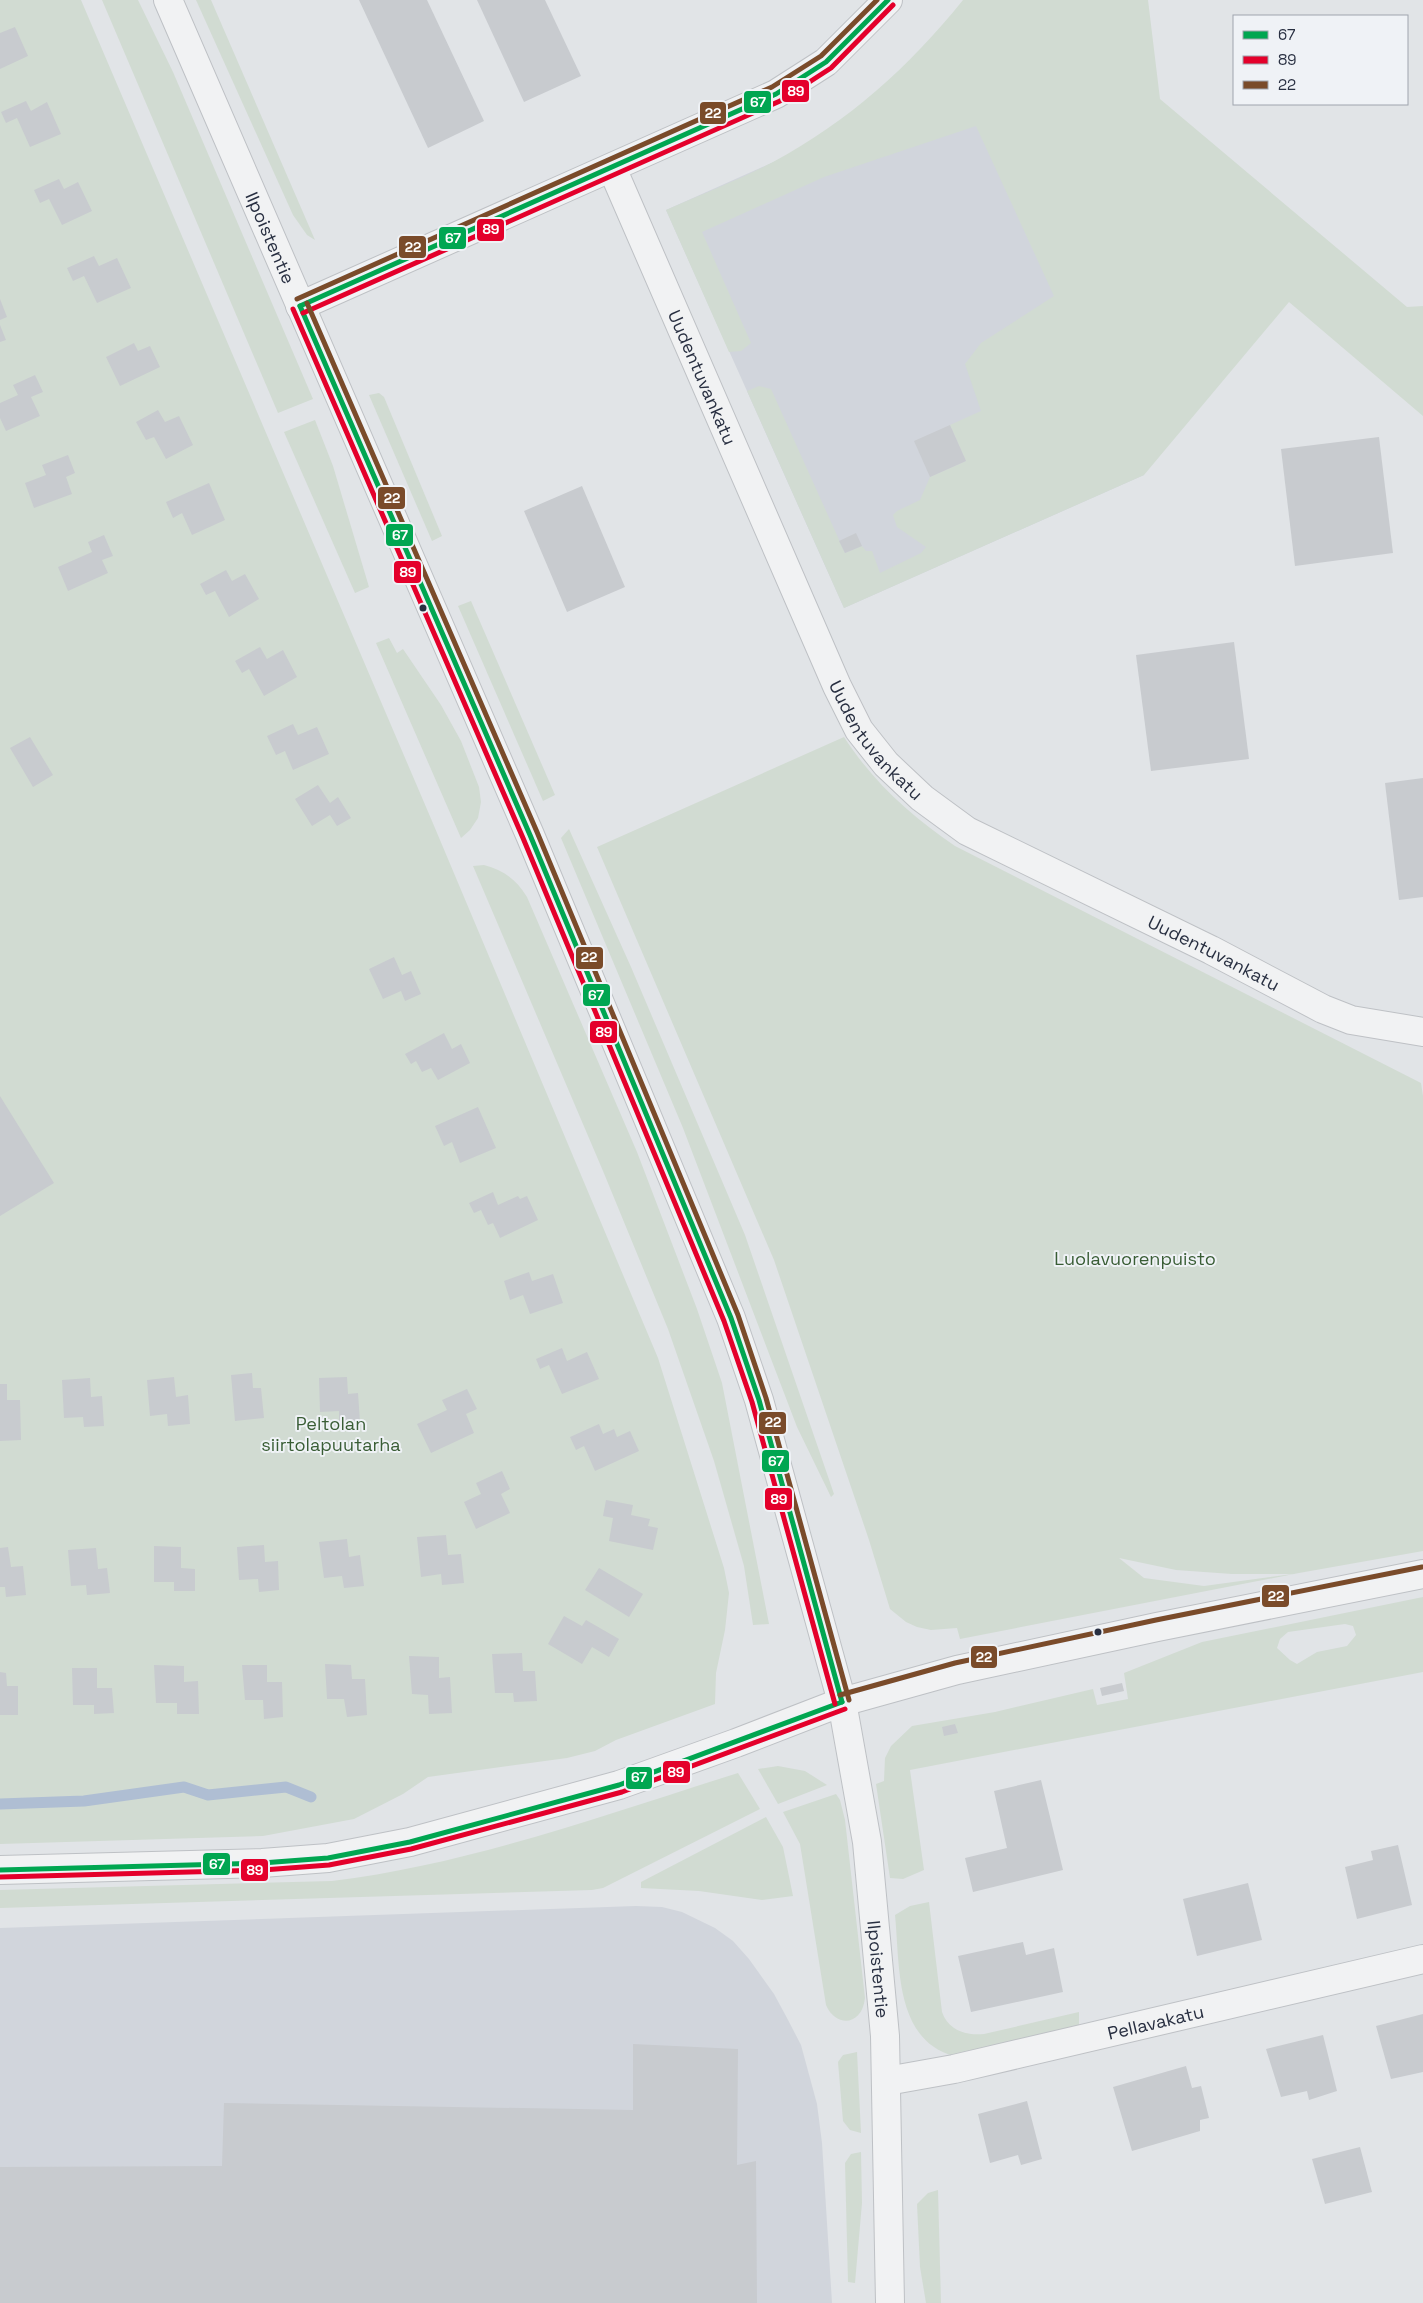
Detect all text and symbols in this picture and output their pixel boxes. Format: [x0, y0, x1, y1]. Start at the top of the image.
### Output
legend [1233, 15, 1408, 105]
text: 67 [1278, 25, 1295, 44]
text: 89 [1278, 50, 1297, 69]
text: 22 [1278, 75, 1296, 94]
line badge: 89 [781, 79, 810, 103]
text: 89 [787, 82, 805, 100]
line badge: 67 [743, 90, 772, 114]
text: 67 [750, 93, 766, 111]
line badge: 22 [699, 101, 727, 125]
text: 22 [705, 104, 721, 122]
street label: Ilpoistentie [241, 188, 301, 287]
line badge: 89 [476, 218, 505, 242]
text: 89 [482, 220, 500, 238]
line badge: 67 [438, 226, 467, 250]
text: 67 [445, 229, 461, 247]
line badge: 22 [398, 235, 427, 259]
text: 22 [405, 238, 421, 256]
street label: Uudentuvankatu [663, 306, 742, 448]
line badge: 22 [377, 486, 406, 510]
text: 22 [384, 489, 400, 507]
line badge: 67 [385, 523, 414, 547]
text: 67 [392, 526, 408, 544]
line badge: 89 [393, 560, 422, 584]
text: 89 [399, 563, 417, 581]
unlabelled marker [418, 603, 428, 613]
street label: Uudentuvankatu [824, 676, 928, 805]
street label: Uudentuvankatu [1144, 910, 1284, 996]
line badge: 22 [575, 946, 604, 970]
text: 22 [581, 948, 597, 966]
line badge: 67 [582, 983, 611, 1007]
text: 67 [588, 986, 604, 1004]
line badge: 89 [589, 1020, 618, 1044]
text: 89 [595, 1023, 613, 1041]
park label: Luolavuorenpuisto [1054, 1247, 1216, 1270]
line badge: 22 [758, 1411, 787, 1435]
park label: Peltolan siirtolapuutarha [261, 1412, 401, 1456]
text: 22 [765, 1413, 781, 1431]
line badge: 67 [761, 1449, 790, 1473]
text: 67 [768, 1452, 784, 1470]
line badge: 89 [764, 1487, 793, 1511]
text: 89 [770, 1490, 788, 1508]
line badge: 22 [1261, 1584, 1290, 1608]
text: 22 [1268, 1587, 1284, 1605]
unlabelled marker [1093, 1627, 1103, 1637]
line badge: 22 [970, 1645, 998, 1669]
text: 22 [976, 1648, 992, 1666]
line badge: 89 [662, 1760, 691, 1784]
text: 89 [667, 1763, 685, 1781]
line badge: 67 [625, 1766, 653, 1790]
text: 67 [631, 1768, 647, 1786]
line badge: 67 [202, 1852, 231, 1876]
text: 67 [209, 1855, 225, 1873]
line badge: 89 [240, 1858, 269, 1882]
text: 89 [246, 1861, 264, 1879]
street label: Ilpoistentie [863, 1919, 895, 2019]
street label: Pellavakatu [1105, 1999, 1206, 2044]

